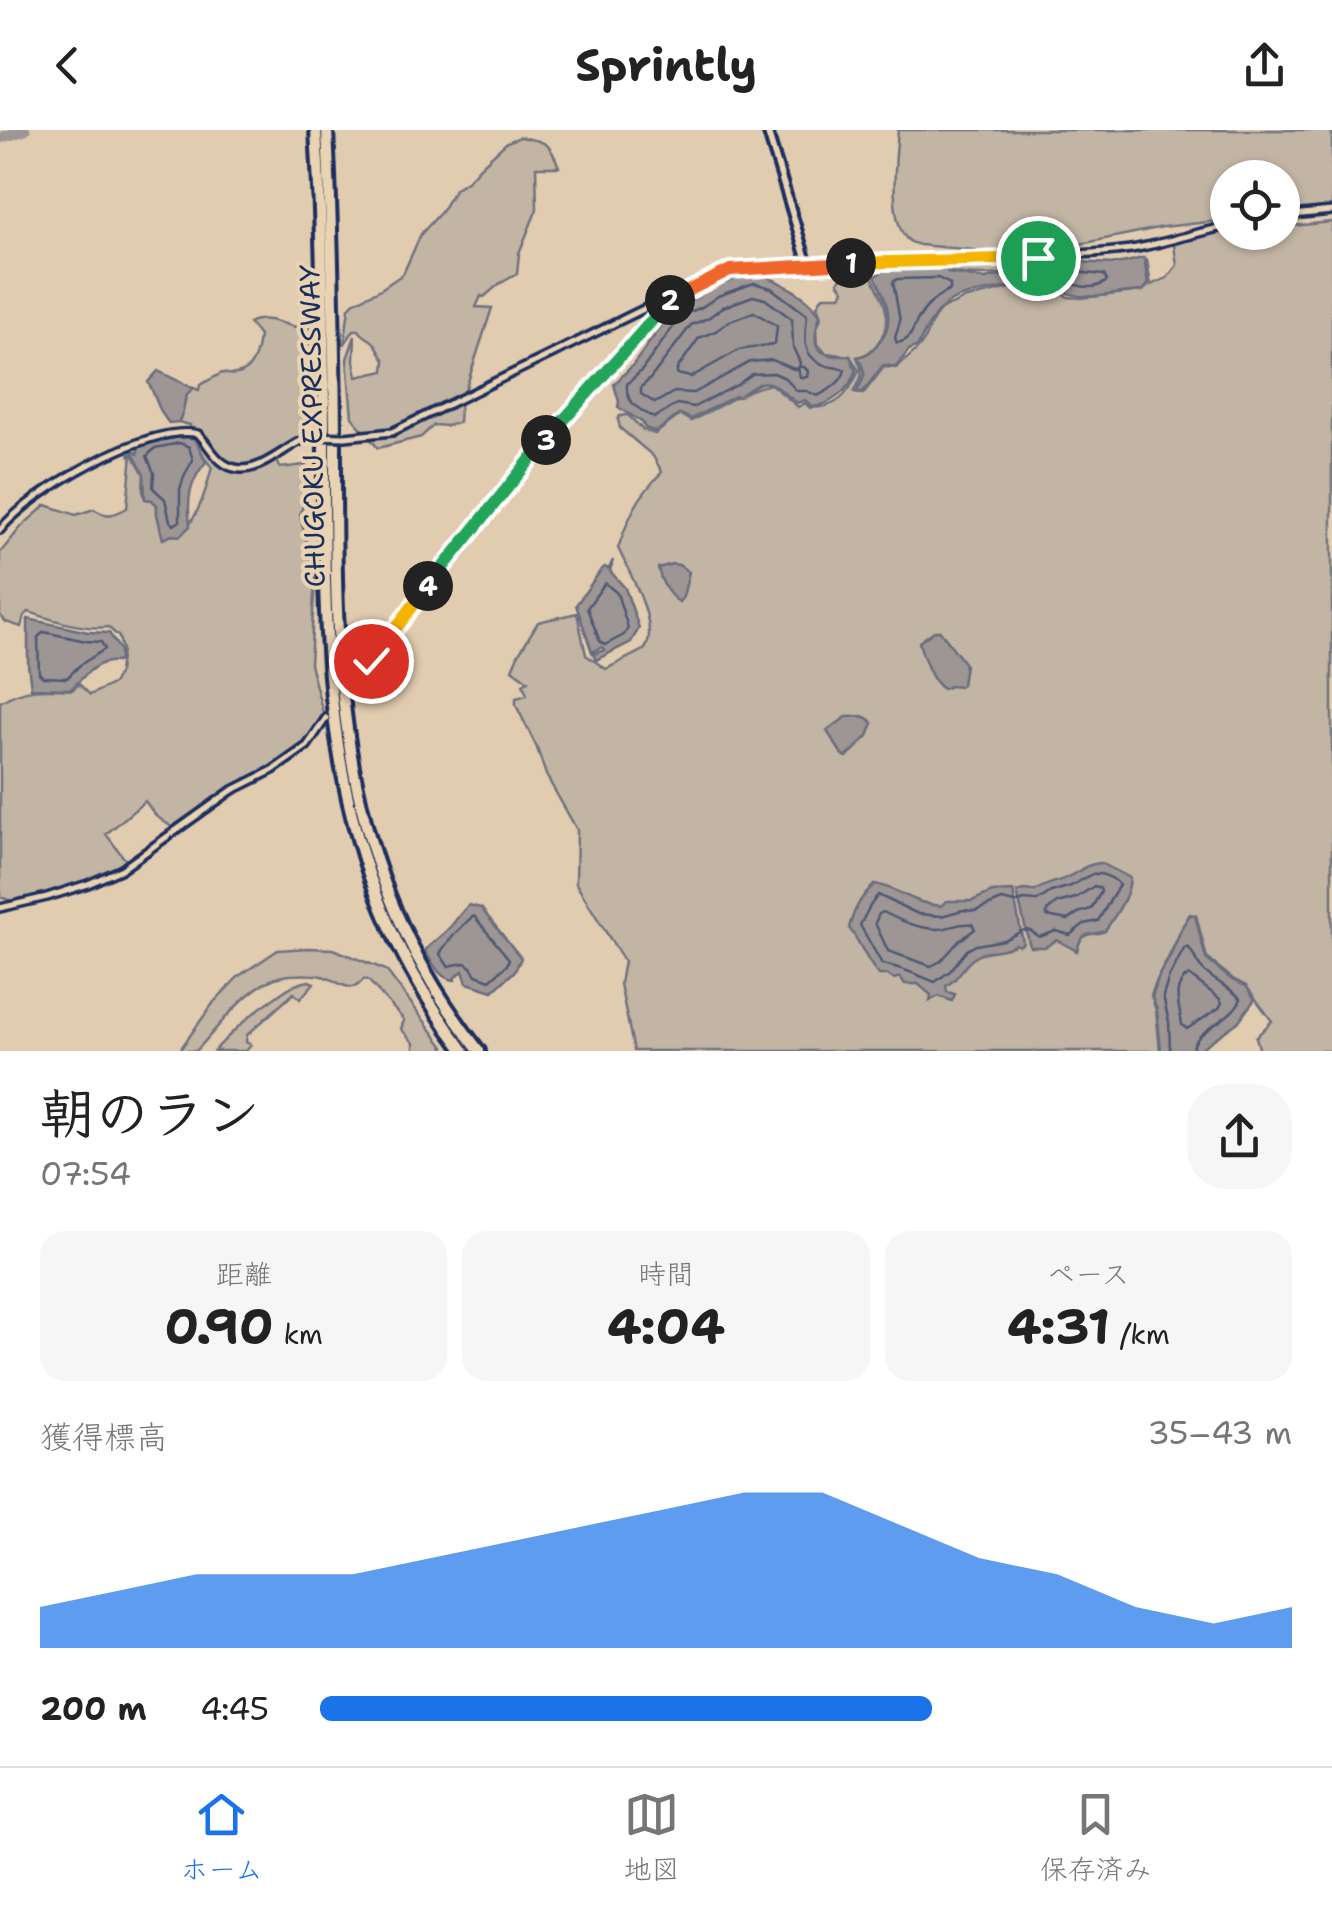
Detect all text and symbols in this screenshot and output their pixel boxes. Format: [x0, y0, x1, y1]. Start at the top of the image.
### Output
text: Sprintly [575, 35, 757, 95]
icon: back [40, 38, 95, 93]
icon: share [1237, 38, 1292, 93]
map controls [1210, 160, 1300, 250]
button: locate [1210, 160, 1300, 250]
pin [996, 216, 1081, 301]
icon: arrive [1011, 231, 1066, 286]
pin: 1 [826, 238, 876, 288]
text: 1 [845, 244, 857, 282]
street label: CHUGOKU EXPRESSWAY [290, 264, 334, 588]
pin: 2 [645, 275, 695, 325]
text: 2 [660, 281, 680, 319]
pin: 3 [521, 415, 571, 465]
text: 3 [536, 421, 556, 459]
pin: 4 [403, 561, 453, 611]
text: 4 [418, 567, 438, 605]
pin [329, 619, 414, 704]
icon: check [344, 634, 399, 689]
text: 朝のラン [40, 1077, 260, 1151]
button: share [1187, 1084, 1292, 1189]
text: 07:54 [40, 1152, 131, 1195]
text: 距離 [216, 1255, 272, 1293]
text: 時間 [638, 1255, 694, 1293]
text: ペース [1047, 1255, 1129, 1293]
text: 0.90 [164, 1293, 274, 1360]
text: 4:04 [607, 1293, 725, 1360]
text: 4:31 [1007, 1293, 1110, 1360]
text: km [274, 1315, 323, 1353]
text: /km [1110, 1315, 1170, 1353]
text: 35–43 m [1147, 1411, 1292, 1454]
text: 獲得標高 [40, 1415, 168, 1458]
text: 200 m [40, 1687, 147, 1730]
text: 4:45 [200, 1687, 269, 1730]
tab: ホーム [180, 1787, 263, 1888]
tab: 地図 [623, 1787, 679, 1888]
tab: 保存済み [1040, 1787, 1152, 1888]

